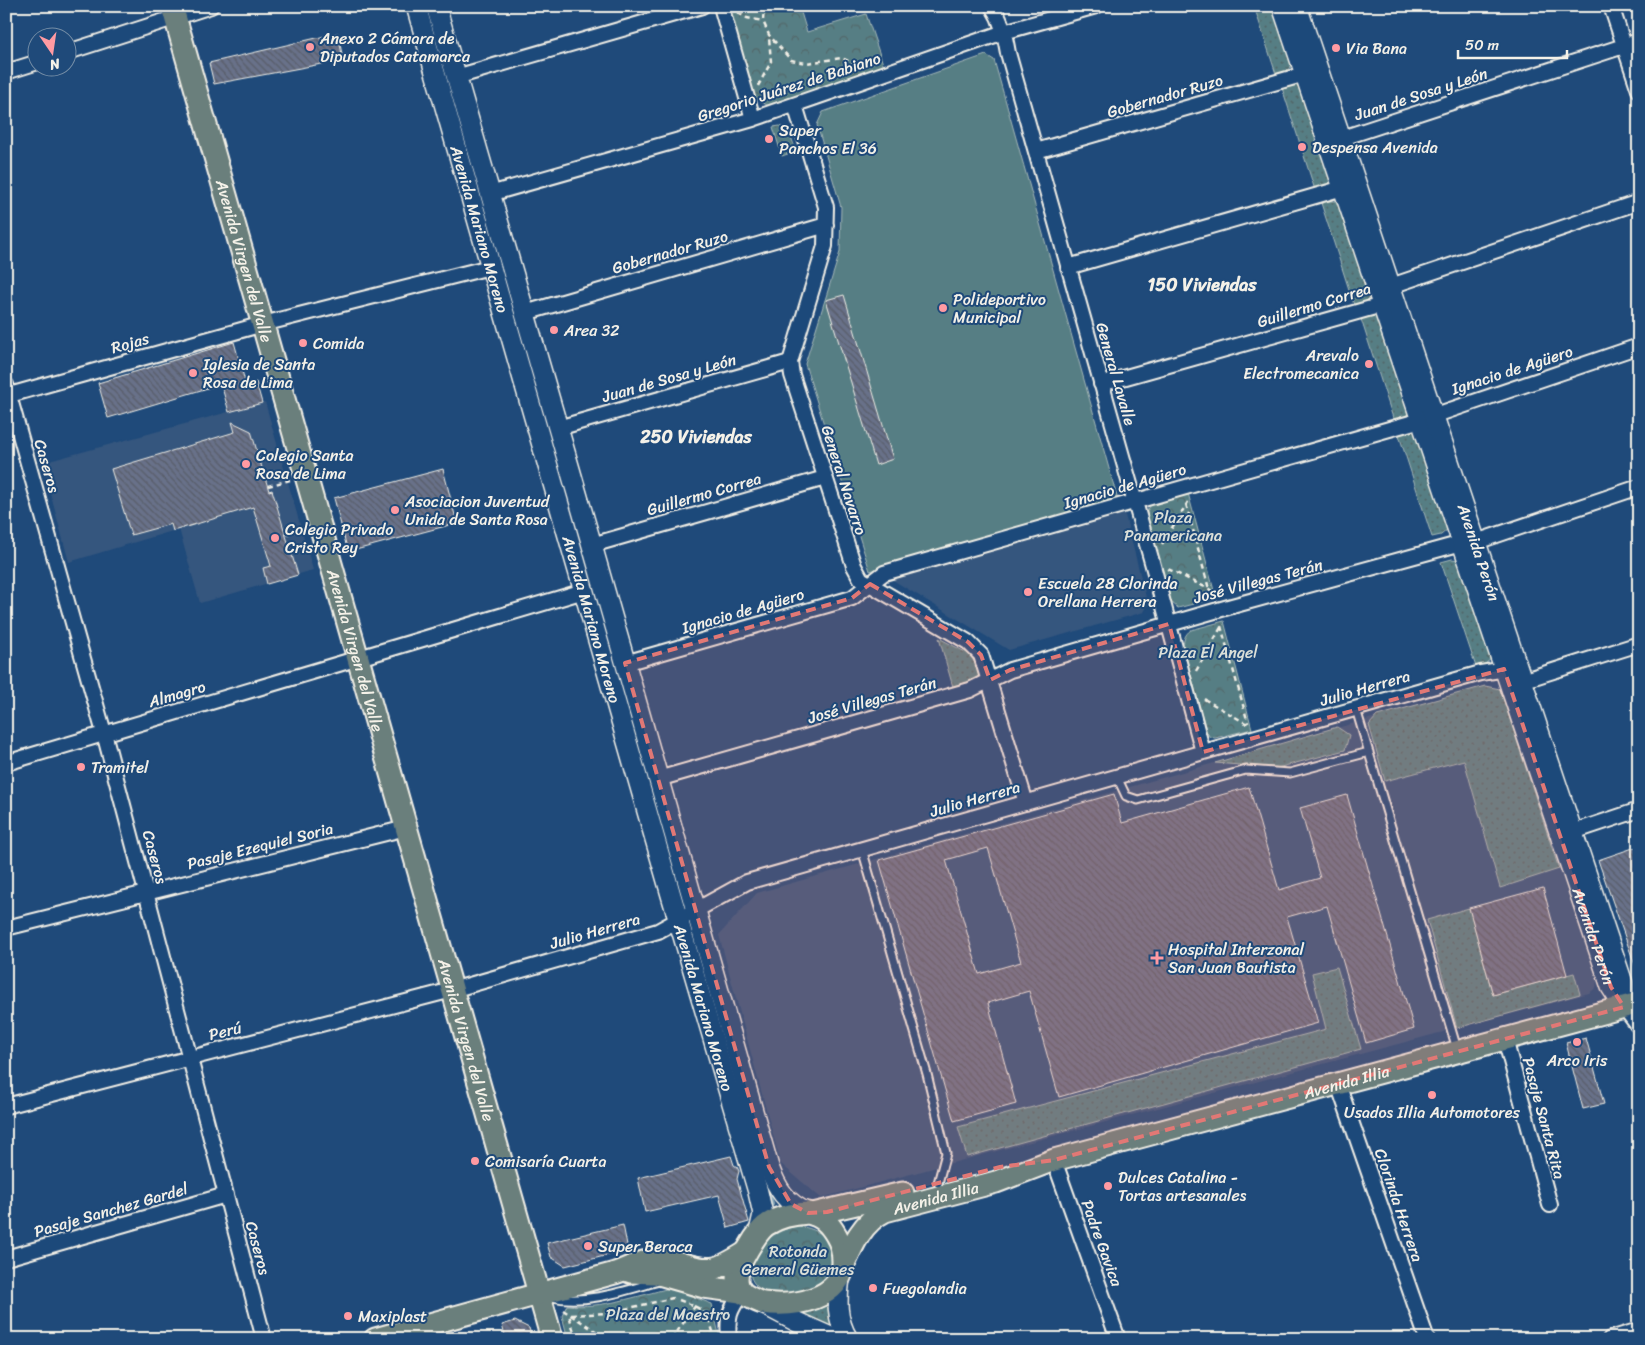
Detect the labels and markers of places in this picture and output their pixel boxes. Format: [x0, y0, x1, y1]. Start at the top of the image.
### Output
place label: Anexo 2 Cámara de Diputados Catamarca [319, 24, 471, 71]
place label: Via Bana [1346, 34, 1407, 63]
marker: Anexo 2 Cámara de Diputados Catamarca [304, 41, 316, 53]
marker: Via Bana [1330, 42, 1342, 54]
place label: Super Panchos El 36 [779, 116, 877, 163]
marker: Super Panchos El 36 [763, 133, 775, 145]
place label: Despensa Avenida [1312, 133, 1438, 162]
marker: Despensa Avenida [1296, 141, 1308, 153]
place label: Polideportivo Municipal [953, 285, 1046, 332]
marker: Polideportivo Municipal [937, 302, 949, 314]
place label: Area 32 [563, 316, 620, 345]
marker: Area 32 [548, 324, 560, 336]
place label: Comida [313, 329, 364, 358]
marker: Comida [297, 337, 309, 349]
place label: Arevalo Electromecanica [1243, 341, 1359, 388]
place label: Iglesia de Santa Rosa de Lima [202, 350, 315, 397]
marker: Arevalo Electromecanica [1363, 358, 1375, 370]
marker: Iglesia de Santa Rosa de Lima [187, 367, 199, 379]
place label: Colegio Santa Rosa de Lima [256, 441, 353, 488]
marker: Colegio Santa Rosa de Lima [240, 458, 252, 470]
place label: Asociacion Juventud Unida de Santa Rosa [404, 487, 551, 534]
marker: Asociacion Juventud Unida de Santa Rosa [389, 504, 401, 516]
place label: Colegio Privado Cristo Rey [285, 515, 393, 562]
marker: Colegio Privado Cristo Rey [269, 532, 281, 544]
place label: Escuela 28 Clorinda Orellana Herrera [1038, 569, 1178, 616]
marker: Escuela 28 Clorinda Orellana Herrera [1022, 586, 1034, 598]
place label: Tramitel [91, 753, 149, 782]
marker: Tramitel [75, 761, 87, 773]
place label: Hospital Interzonal San Juan Bautista [1168, 935, 1305, 982]
marker: Hospital Interzonal San Juan Bautista [1150, 951, 1164, 965]
marker: Arco Iris [1571, 1036, 1583, 1048]
place label: Arco Iris [1546, 1046, 1608, 1075]
marker: Usados Illia Automotores [1426, 1089, 1438, 1101]
place label: Usados Illia Automotores [1344, 1098, 1521, 1127]
place label: Comisaría Cuarta [485, 1147, 607, 1176]
marker: Comisaría Cuarta [469, 1155, 481, 1167]
place label: Dulces Catalina - Tortas artesanales [1118, 1163, 1247, 1210]
marker: Dulces Catalina - Tortas artesanales [1102, 1180, 1114, 1192]
place label: Super Beraca [598, 1232, 694, 1261]
marker: Super Beraca [582, 1240, 594, 1252]
place label: Fuegolandia [883, 1274, 967, 1303]
marker: Fuegolandia [867, 1282, 879, 1294]
place label: Maxiplast [358, 1302, 427, 1331]
marker: Maxiplast [342, 1310, 354, 1322]

